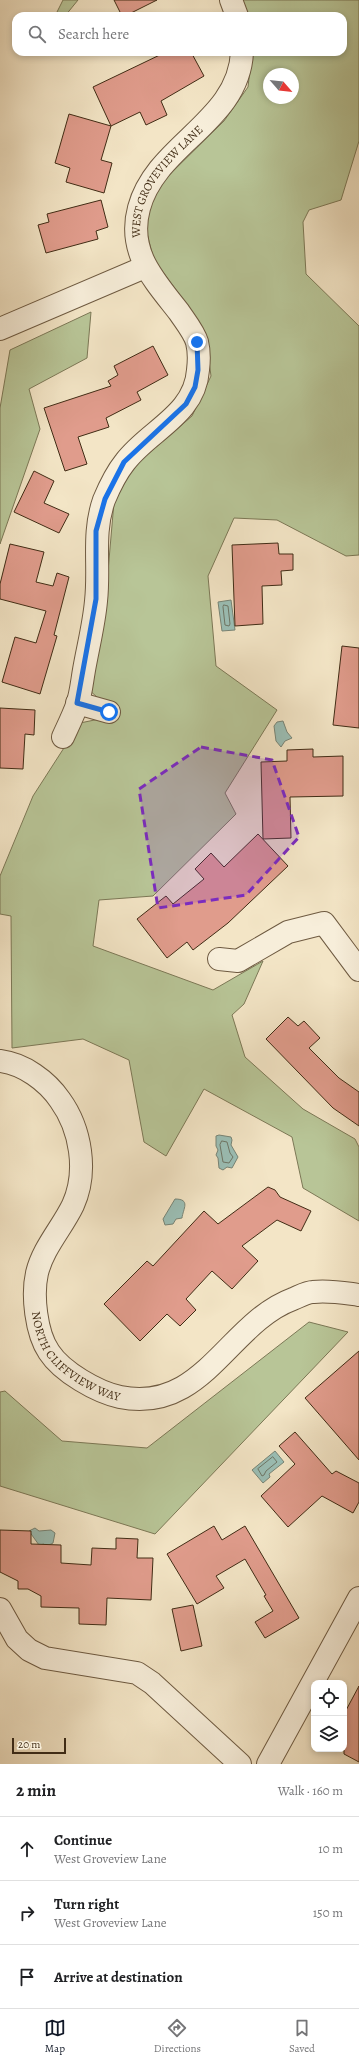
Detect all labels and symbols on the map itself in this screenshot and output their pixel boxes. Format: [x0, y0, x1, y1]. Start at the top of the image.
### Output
north arrow [263, 68, 299, 104]
street label: WEST GROVEVIEW LANE [128, 122, 206, 239]
route end [188, 333, 206, 351]
route start [100, 703, 118, 721]
street label: NORTH CLIFFVIEW WAY [28, 1310, 123, 1405]
scale bar [12, 1736, 66, 1755]

